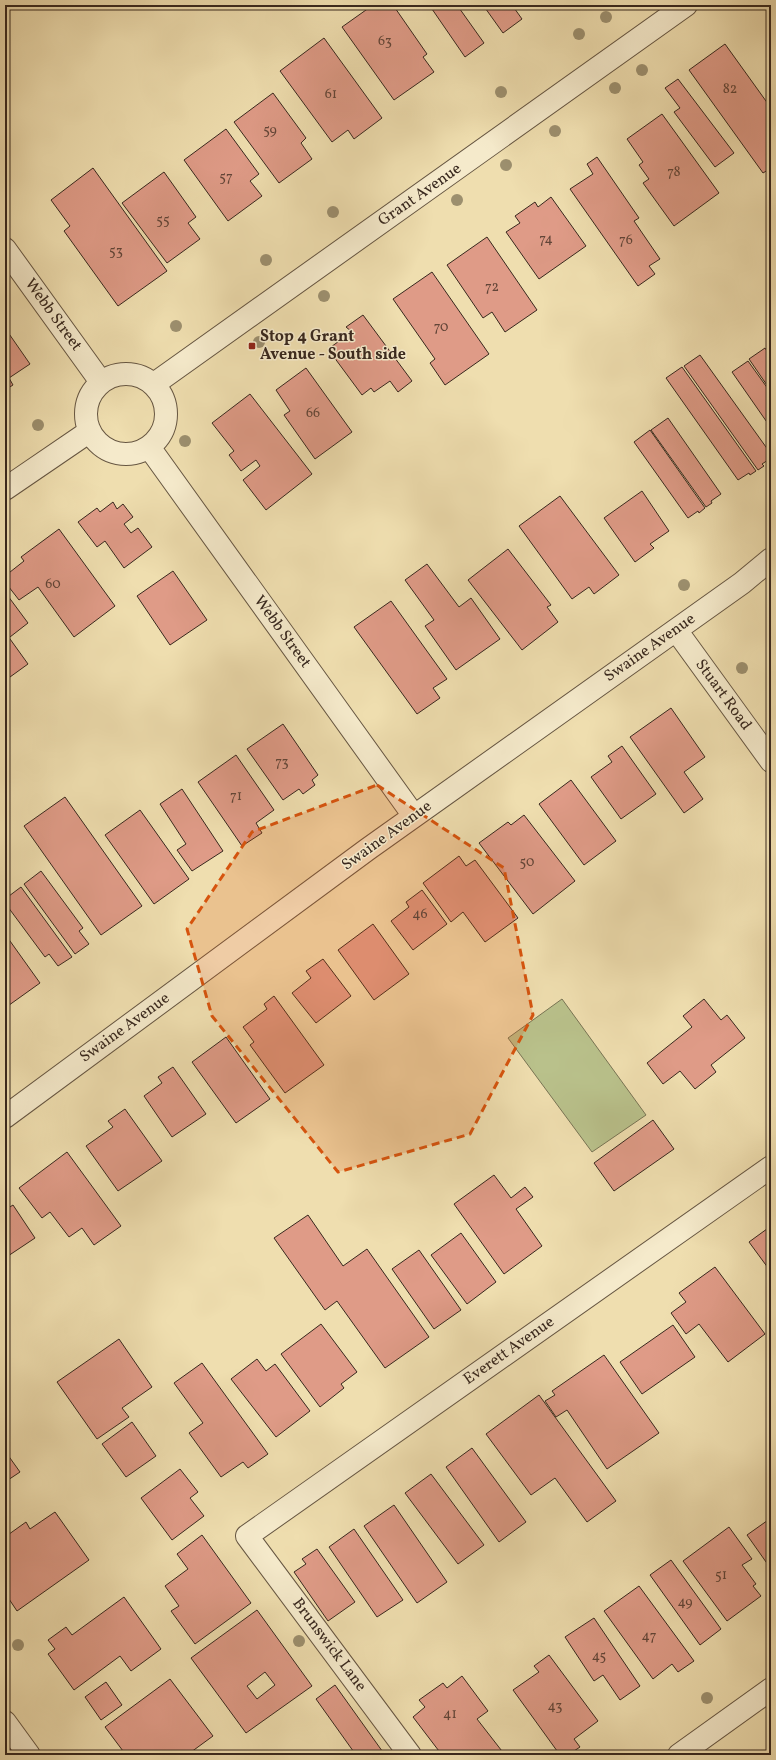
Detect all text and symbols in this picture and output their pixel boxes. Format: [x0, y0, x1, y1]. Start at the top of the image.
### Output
house number: 63 [378, 32, 392, 51]
house number: 82 [723, 80, 737, 99]
house number: 61 [325, 85, 337, 104]
house number: 59 [263, 121, 277, 140]
street label: Grant Avenue [374, 158, 466, 232]
house number: 78 [667, 163, 681, 182]
house number: 57 [219, 168, 233, 187]
house number: 55 [156, 211, 170, 230]
house number: 74 [539, 230, 553, 249]
house number: 76 [619, 231, 633, 250]
house number: 53 [109, 242, 123, 261]
street label: Webb Street [19, 274, 87, 356]
house number: 72 [485, 278, 499, 297]
house number: 70 [434, 318, 448, 337]
place label: Stop 4 Grant Avenue - South side [260, 326, 406, 366]
marker: Stop 4 Grant Avenue - South side [247, 341, 257, 351]
house number: 66 [306, 404, 320, 423]
house number: 60 [45, 575, 61, 594]
street label: Webb Street [248, 591, 316, 673]
street label: Swaine Avenue [600, 608, 700, 688]
street label: Stuart Road [690, 655, 756, 735]
house number: 73 [275, 753, 289, 772]
house number: 71 [230, 787, 242, 806]
street label: Swaine Avenue [337, 796, 437, 876]
house number: 50 [520, 853, 534, 872]
house number: 46 [412, 905, 428, 924]
street label: Swaine Avenue [75, 988, 175, 1068]
street label: Everett Avenue [459, 1311, 559, 1391]
house number: 51 [715, 1566, 727, 1585]
house number: 49 [677, 1593, 693, 1612]
street label: Brunswick Lane [287, 1594, 371, 1696]
house number: 47 [641, 1627, 657, 1646]
house number: 45 [592, 1647, 606, 1666]
house number: 43 [548, 1697, 562, 1716]
house number: 41 [443, 1705, 457, 1724]

